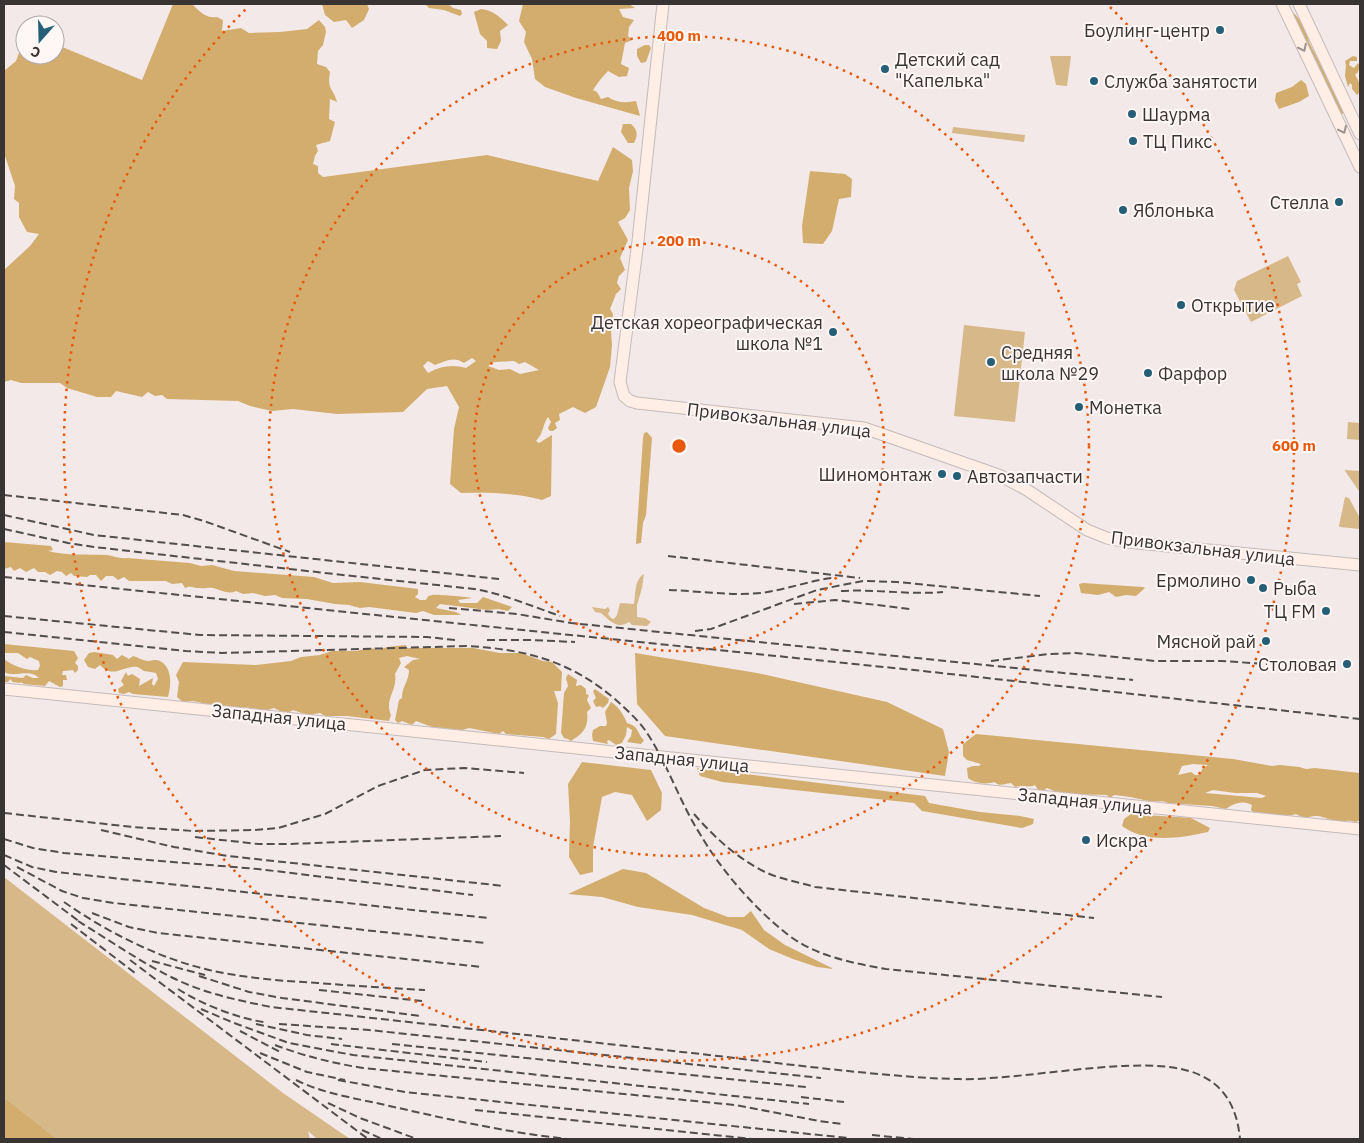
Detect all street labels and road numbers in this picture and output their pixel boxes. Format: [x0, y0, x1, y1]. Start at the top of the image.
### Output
street label: Привокзальная улица [686, 397, 873, 443]
street label: Привокзальная улица [1110, 525, 1297, 571]
street label: Западная улица [211, 698, 348, 736]
street label: Западная улица [614, 740, 751, 778]
street label: Западная улица [1017, 782, 1154, 820]

